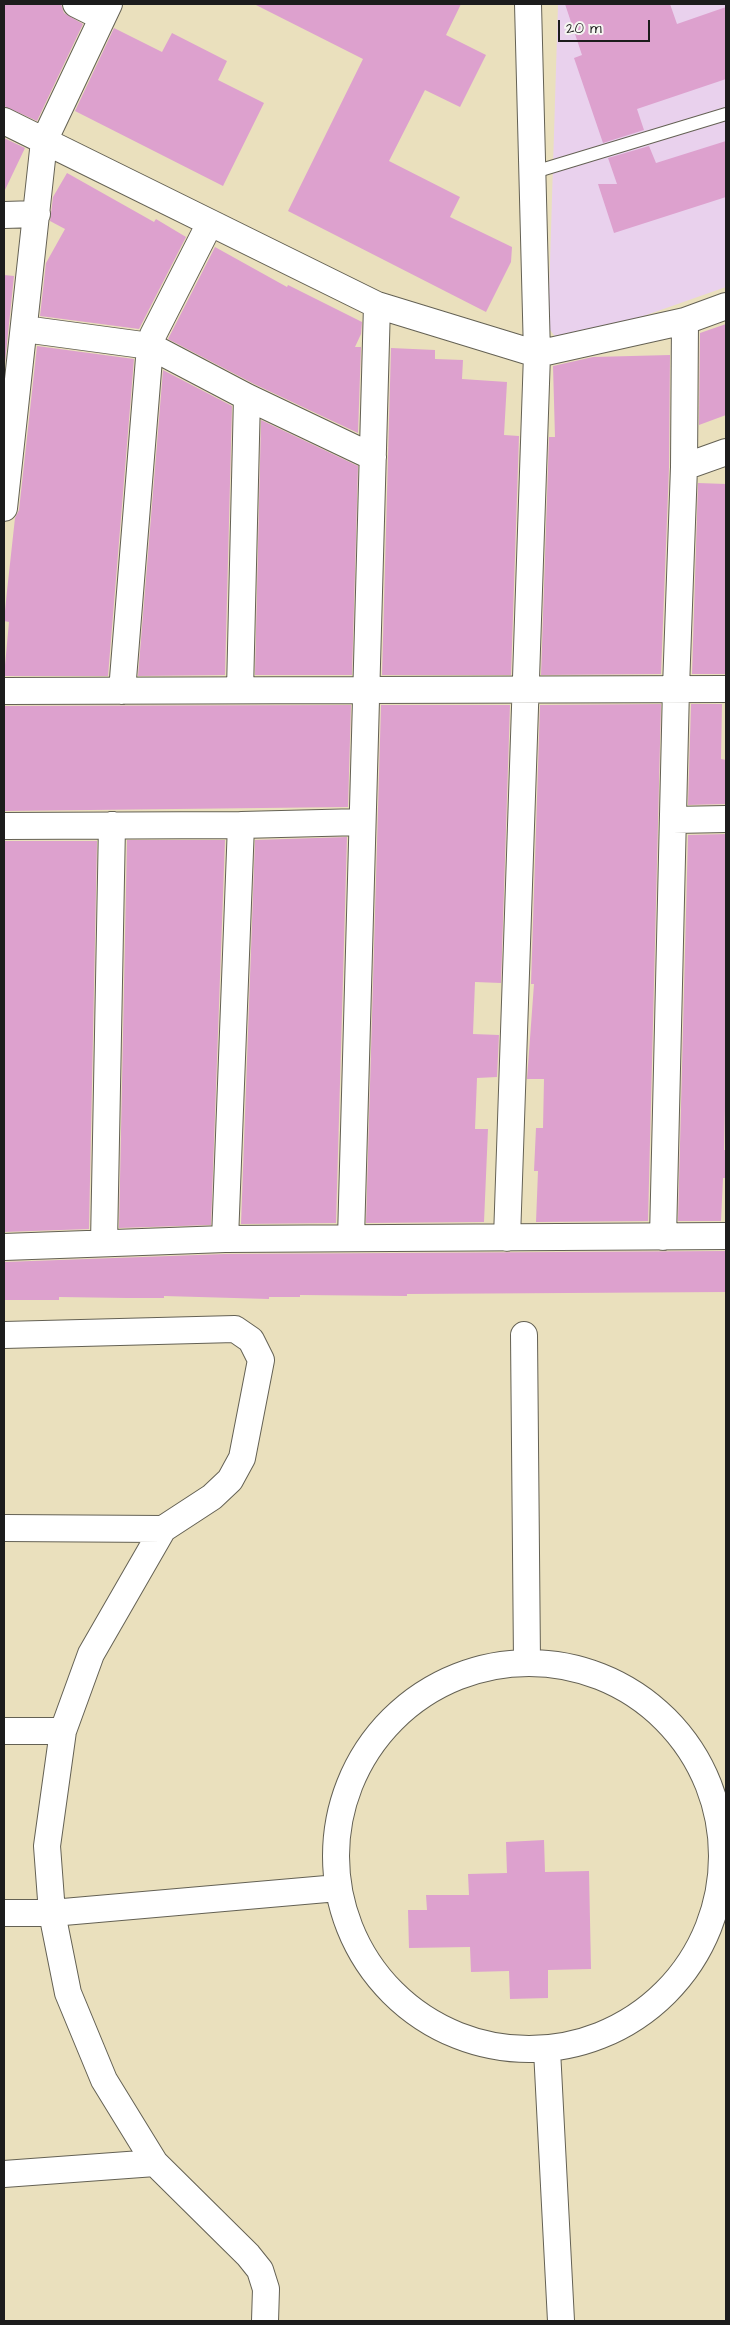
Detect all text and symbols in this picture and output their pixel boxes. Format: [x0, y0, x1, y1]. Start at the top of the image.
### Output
scale bar [560, 10, 652, 42]
text: 20 m [566, 18, 602, 39]

